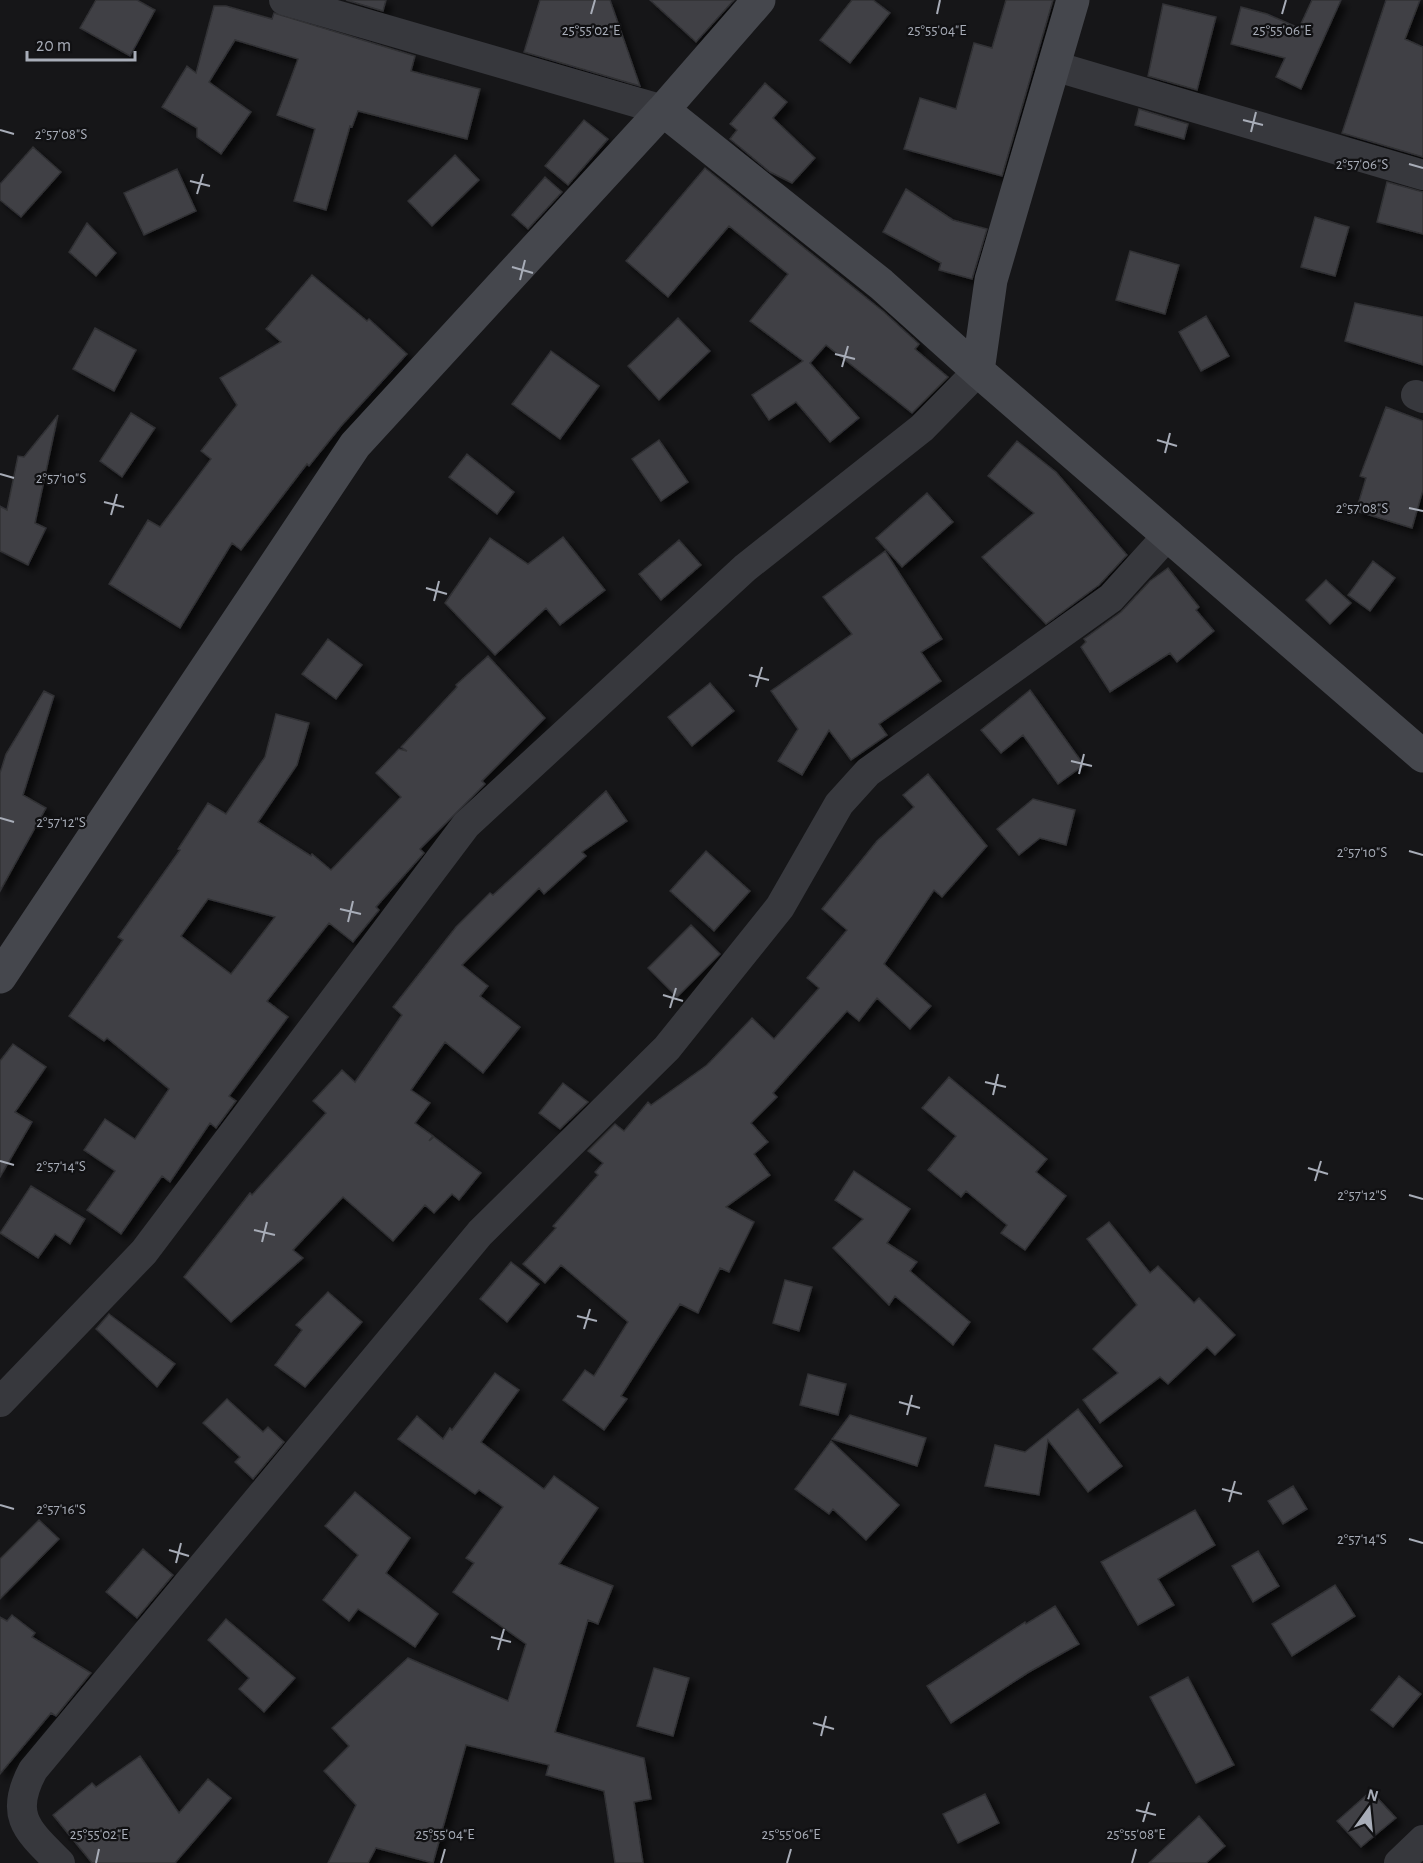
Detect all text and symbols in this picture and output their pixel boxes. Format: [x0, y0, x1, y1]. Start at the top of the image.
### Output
text: 25°55'02"E [562, 23, 620, 38]
text: 25°55'04"E [907, 23, 967, 38]
text: 25°55'06"E [1253, 23, 1311, 38]
scale bar [27, 24, 135, 62]
text: 20 m [36, 37, 71, 55]
text: 2°57'08"S [35, 127, 87, 142]
text: 2°57'06"S [1336, 157, 1388, 172]
text: 2°57'10"S [36, 471, 86, 486]
text: 2°57'08"S [1336, 501, 1388, 516]
text: 2°57'12"S [36, 815, 86, 830]
text: 2°57'10"S [1337, 845, 1387, 860]
text: 2°57'14"S [36, 1159, 86, 1174]
text: 2°57'12"S [1337, 1188, 1387, 1203]
text: 2°57'16"S [36, 1502, 86, 1517]
text: 2°57'14"S [1337, 1532, 1387, 1547]
north arrow [1339, 1779, 1399, 1839]
text: N [1365, 1786, 1380, 1805]
text: 25°55'02"E [70, 1827, 128, 1842]
text: 25°55'04"E [415, 1827, 475, 1842]
text: 25°55'06"E [762, 1827, 820, 1842]
text: 25°55'08"E [1107, 1827, 1165, 1842]

